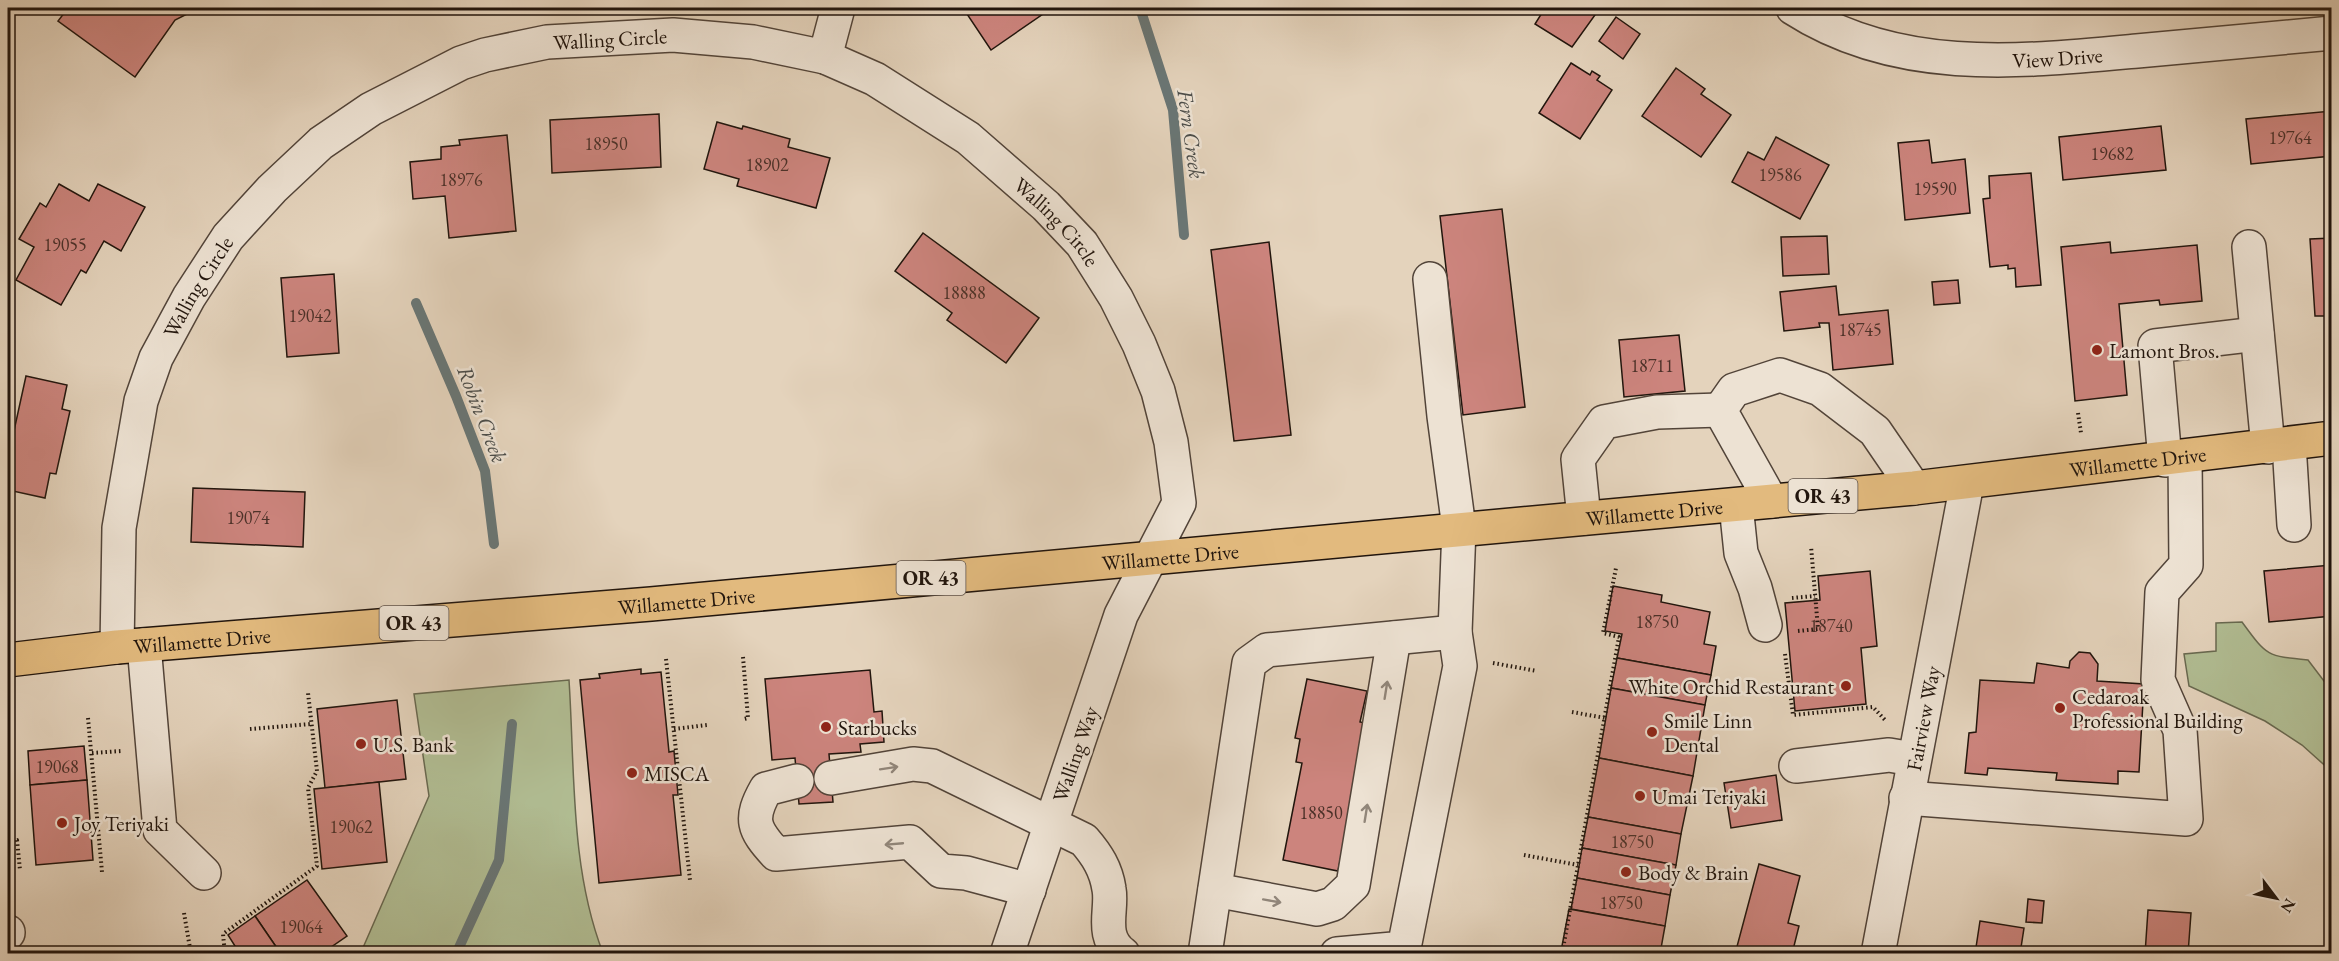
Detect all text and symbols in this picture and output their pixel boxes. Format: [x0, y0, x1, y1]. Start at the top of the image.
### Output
street label: Walling Circle [552, 22, 668, 55]
street label: View Drive [2012, 41, 2104, 73]
water label: Fern Creek [1170, 87, 1212, 180]
house number: 19764 [2268, 126, 2312, 149]
house number: 18950 [584, 132, 628, 155]
house number: 19682 [2090, 142, 2134, 165]
house number: 18902 [745, 153, 789, 176]
house number: 19586 [1758, 163, 1802, 186]
house number: 18976 [439, 168, 483, 191]
street label: Walling Circle [1008, 171, 1106, 271]
house number: 19590 [1913, 177, 1957, 200]
street label: Walling Circle [156, 231, 239, 342]
house number: 19055 [43, 233, 87, 256]
house number: 18888 [942, 281, 986, 304]
house number: 19042 [288, 304, 332, 327]
house number: 18745 [1838, 318, 1882, 341]
place label: Lamont Bros. [2109, 337, 2220, 364]
marker: Lamont Bros. [2090, 343, 2104, 357]
house number: 18711 [1630, 354, 1674, 377]
water label: Robin Creek [450, 361, 514, 467]
street label: Willamette Drive [2068, 440, 2207, 483]
road number: OR 43 [1788, 479, 1858, 513]
street label: Willamette Drive [1585, 492, 1724, 532]
house number: 19074 [226, 506, 270, 529]
street label: Willamette Drive [1101, 537, 1240, 576]
road number: OR 43 [896, 561, 966, 595]
street label: Willamette Drive [617, 581, 756, 620]
road number: OR 43 [380, 606, 448, 640]
house number: 18750 [1635, 610, 1679, 633]
house number: 18740 [1809, 614, 1853, 637]
street label: Willamette Drive [132, 621, 272, 659]
street label: Fairview Way [1899, 663, 1946, 773]
place label: White Orchid Restaurant [1628, 673, 1834, 700]
marker: White Orchid Restaurant [1839, 679, 1853, 693]
one-way arrow [1380, 681, 1391, 700]
place label: Cedaroak Professional Building [2072, 683, 2244, 734]
marker: Cedaroak Professional Building [2053, 701, 2067, 715]
street label: Walling Way [1046, 702, 1104, 806]
place label: Smile Linn Dental [1664, 707, 1752, 758]
place label: Starbucks [838, 714, 917, 741]
marker: Starbucks [819, 720, 833, 734]
marker: Smile Linn Dental [1645, 725, 1659, 739]
place label: U.S. Bank [373, 731, 455, 758]
marker: U.S. Bank [354, 737, 368, 751]
house number: 19068 [35, 755, 79, 778]
place label: MISCA [644, 760, 710, 787]
one-way arrow [878, 762, 898, 773]
marker: MISCA [625, 766, 639, 780]
place label: Umai Teriyaki [1652, 783, 1766, 810]
marker: Umai Teriyaki [1633, 789, 1647, 803]
house number: 18850 [1299, 801, 1343, 824]
one-way arrow [1361, 804, 1372, 823]
place label: Joy Teriyaki [72, 810, 169, 837]
house number: 19062 [329, 815, 373, 838]
marker: Joy Teriyaki [55, 816, 69, 830]
house number: 18750 [1610, 830, 1654, 853]
one-way arrow [884, 839, 904, 850]
place label: Body & Brain [1638, 859, 1749, 886]
marker: Body & Brain [1619, 865, 1633, 879]
north arrow [2246, 868, 2306, 928]
house number: 18750 [1599, 891, 1643, 914]
text: N [2276, 895, 2301, 917]
one-way arrow [1262, 896, 1281, 907]
house number: 19064 [279, 915, 323, 938]

